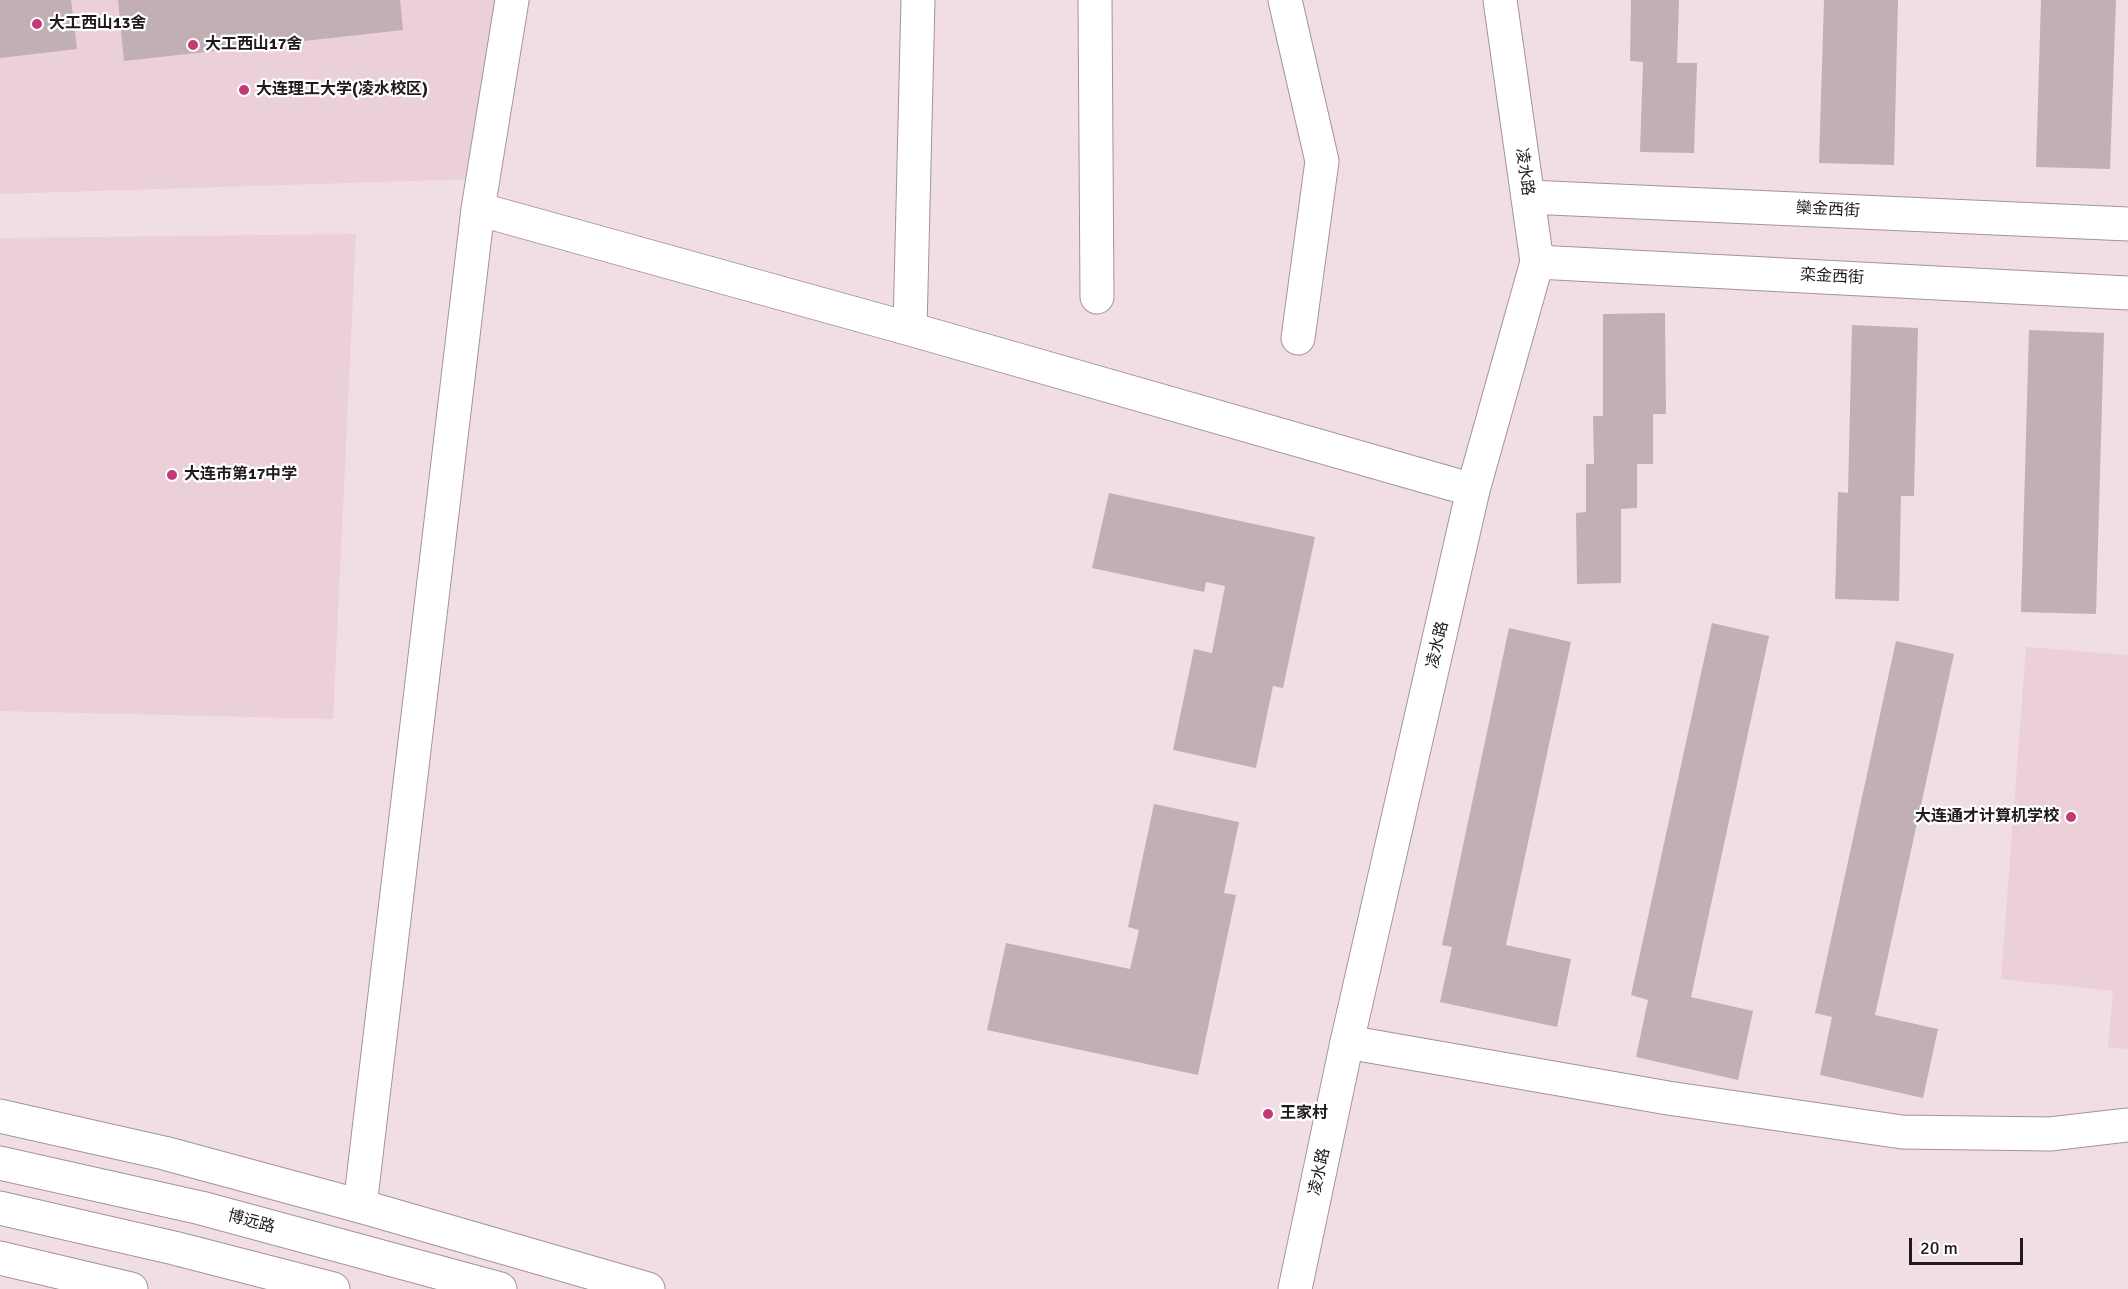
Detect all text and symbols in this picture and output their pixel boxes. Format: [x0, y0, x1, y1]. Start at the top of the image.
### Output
place label: 大工西山13舍 [49, 14, 146, 34]
marker: 大工西山13舍 [30, 17, 44, 31]
place label: 大工西山17舍 [205, 35, 302, 55]
marker: 大工西山17舍 [186, 38, 200, 52]
place label: 大连理工大学(凌水校区) [256, 80, 428, 100]
marker: 大连理工大学(凌水校区) [237, 83, 251, 97]
street label: 凌水路 [1511, 147, 1537, 197]
street label: 欒金西街 [1796, 199, 1860, 221]
street label: 栾金西街 [1800, 266, 1864, 288]
place label: 大连市第17中学 [184, 465, 297, 485]
marker: 大连市第17中学 [165, 468, 179, 482]
street label: 凌水路 [1423, 619, 1453, 671]
place label: 大连通才计算机学校 [1915, 807, 2059, 827]
marker: 大连通才计算机学校 [2064, 810, 2078, 824]
place label: 王家村 [1280, 1104, 1328, 1124]
marker: 王家村 [1261, 1107, 1275, 1121]
street label: 凌水路 [1306, 1147, 1334, 1197]
street label: 博远路 [225, 1207, 277, 1237]
scale bar [1912, 1226, 2026, 1264]
text: 20 m [1920, 1237, 1958, 1259]

